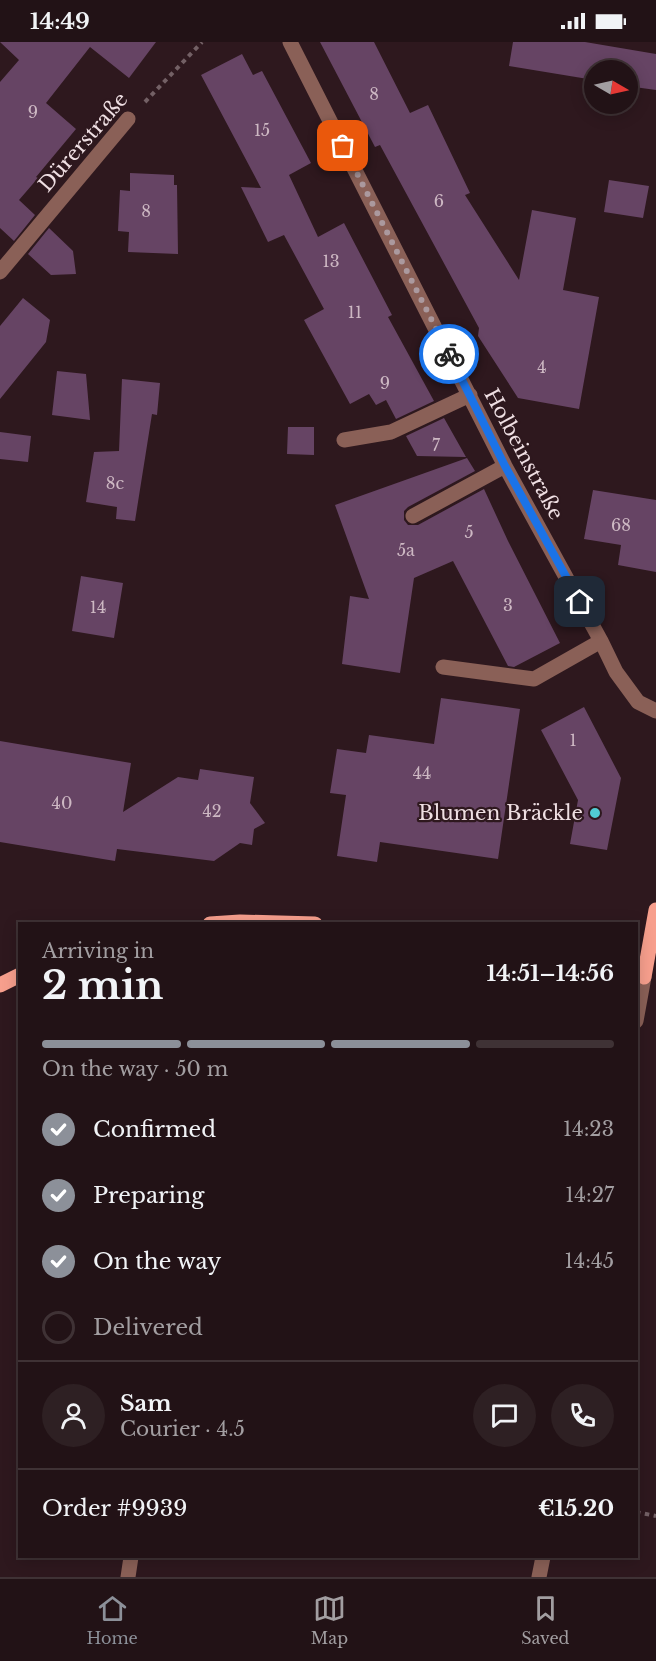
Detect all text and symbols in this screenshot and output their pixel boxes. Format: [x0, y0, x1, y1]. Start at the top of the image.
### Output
text: 14:49 [30, 8, 90, 35]
north arrow [584, 60, 638, 114]
map controls [584, 60, 638, 114]
house number: 8 [369, 84, 379, 104]
street label: Dürerstraße [33, 87, 133, 197]
house number: 9 [28, 102, 38, 122]
house number: 15 [254, 120, 270, 140]
pin [317, 120, 368, 171]
icon: bag [326, 129, 359, 162]
house number: 6 [434, 191, 444, 211]
house number: 8 [141, 201, 151, 221]
house number: 13 [323, 251, 340, 271]
house number: 11 [348, 302, 362, 322]
courier [419, 324, 479, 384]
icon: bike [433, 338, 466, 371]
house number: 4 [537, 357, 547, 377]
house number: 9 [380, 373, 390, 393]
street label: Holbeinstraße [479, 384, 569, 524]
house number: 7 [432, 435, 441, 455]
house number: 8c [106, 473, 125, 493]
house number: 68 [611, 515, 631, 535]
house number: 5 [464, 522, 474, 542]
house number: 5a [397, 540, 415, 560]
pin [554, 576, 605, 627]
icon: home [563, 585, 596, 618]
house number: 3 [503, 595, 513, 615]
house number: 14 [90, 597, 106, 617]
house number: 1 [569, 730, 577, 750]
house number: 44 [413, 763, 431, 783]
house number: 40 [52, 793, 72, 813]
house number: 42 [202, 801, 222, 821]
place label: Blumen Bräckle [418, 801, 583, 825]
marker: Blumen Bräckle [588, 806, 602, 820]
text: Arriving in [42, 939, 154, 963]
text: 14:51–14:56 [486, 960, 614, 987]
text: 2 min [42, 961, 163, 1010]
text: On the way · 50 m [42, 1057, 228, 1081]
icon: check [42, 1113, 75, 1146]
text: Confirmed [93, 1116, 216, 1143]
text: 14:23 [563, 1117, 614, 1141]
icon: check [42, 1179, 75, 1212]
text: Preparing [93, 1182, 204, 1209]
text: 14:27 [565, 1183, 614, 1207]
icon: check [42, 1245, 75, 1278]
text: On the way [93, 1248, 221, 1275]
text: 14:45 [565, 1249, 614, 1273]
text: Delivered [93, 1314, 203, 1341]
button: person [42, 1384, 105, 1447]
button: chat [473, 1384, 536, 1447]
button: phone [551, 1384, 614, 1447]
text: Sam [120, 1390, 172, 1417]
text: Courier · 4.5 [120, 1417, 245, 1441]
text: Order #9939 [42, 1495, 187, 1522]
text: €15.20 [538, 1495, 614, 1522]
tab: Home [87, 1592, 138, 1648]
tab: Map [311, 1592, 348, 1648]
tab: Saved [521, 1592, 569, 1648]

